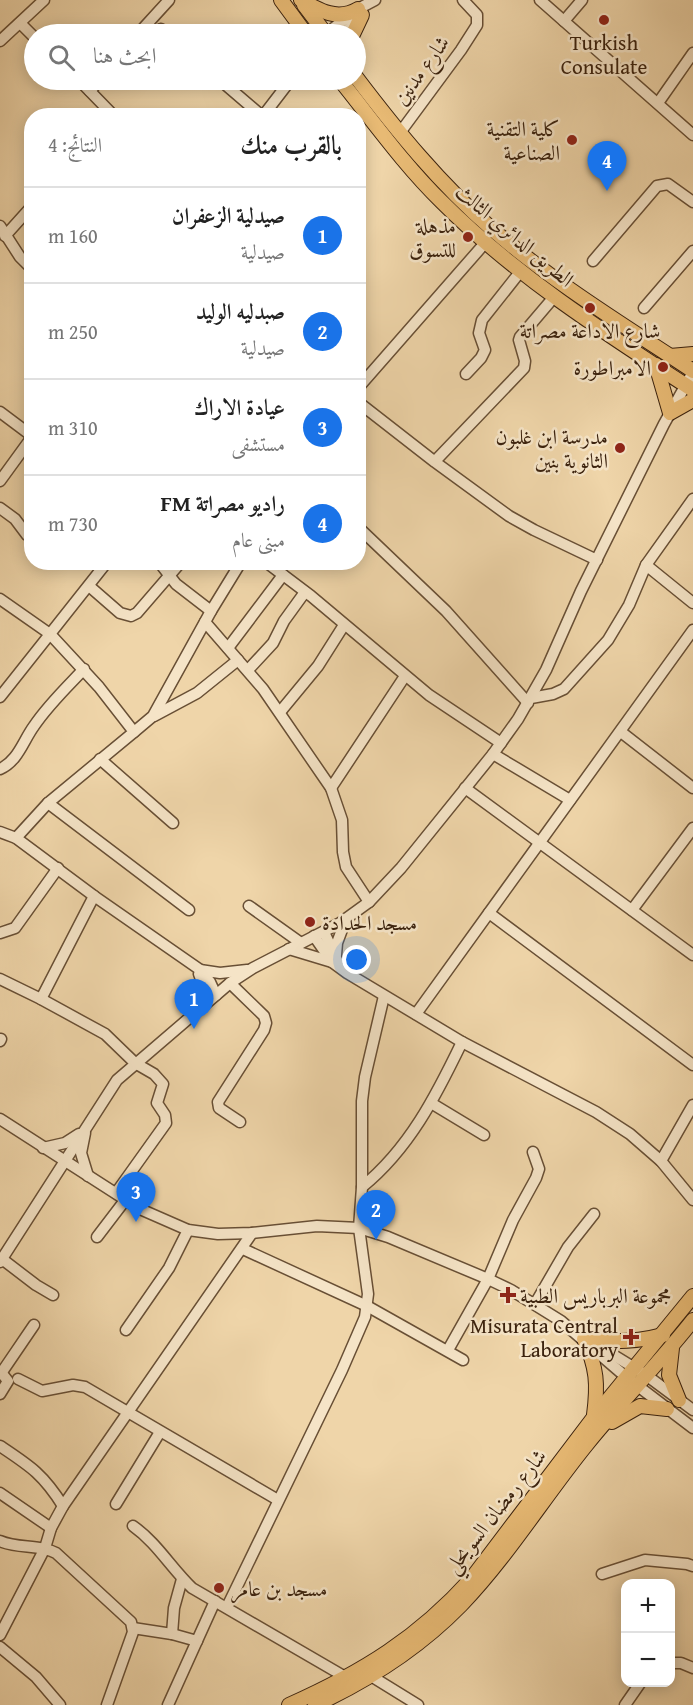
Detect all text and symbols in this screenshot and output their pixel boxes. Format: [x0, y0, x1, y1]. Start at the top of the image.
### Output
marker: Turkish Consulate [597, 13, 611, 27]
search box [24, 24, 366, 90]
place label: Turkish Consulate [561, 27, 647, 82]
street label: شارع مدنين [385, 29, 459, 113]
text: ابحث هنا [93, 39, 157, 71]
icon: search [45, 41, 78, 74]
place label: كلية التقنية الصناعية [486, 113, 560, 168]
text: بالقرب منك [240, 125, 342, 164]
text: النتائج: 4 [48, 130, 102, 159]
marker: كلية التقنية الصناعية [565, 133, 579, 147]
pin: 4 [588, 142, 626, 191]
street label: الطريق الدائري الثالث [448, 176, 581, 295]
text: صيدلية الزعفران [172, 199, 285, 231]
place label: مذهلة للتسوق [409, 210, 456, 265]
text: 160 m [48, 221, 98, 250]
text: 1 [317, 221, 328, 250]
marker: مذهلة للتسوق [461, 230, 475, 244]
text: صيدلية [241, 237, 285, 266]
text: صبدليه الوليد [196, 295, 285, 327]
marker: شارع الاداعة مصراتة [583, 301, 597, 315]
place label: شارع الاداعة مصراتة [520, 315, 660, 349]
text: 250 m [48, 317, 98, 346]
text: 2 [317, 317, 328, 346]
text: صيدلية [241, 333, 285, 362]
place label: الامبراطورة [573, 352, 651, 383]
marker: الامبراطورة [656, 360, 670, 374]
text: عيادة الاراك [194, 391, 285, 423]
text: 310 m [48, 413, 98, 442]
text: 3 [317, 413, 328, 442]
place label: مدرسة ابن غلبون الثانوية بنين [495, 421, 608, 476]
text: مستشفى [232, 429, 285, 458]
marker: مدرسة ابن غلبون الثانوية بنين [613, 441, 627, 455]
text: راديو مصراتة FM [161, 487, 285, 519]
text: 730 m [48, 509, 98, 538]
text: 4 [317, 509, 328, 538]
text: مبنى عام [232, 525, 285, 554]
place label: مسجد الحدادة [322, 907, 417, 938]
marker: مسجد الحدادة [303, 915, 317, 929]
your location [342, 945, 371, 974]
pin: 1 [174, 980, 214, 1029]
pin: 3 [116, 1172, 156, 1222]
pin: 2 [356, 1190, 395, 1240]
place label: مجموعة البرباريس الطبية [520, 1280, 671, 1311]
marker: مجموعة البرباريس الطبية [501, 1288, 515, 1302]
place label: Misurata Central Laboratory [470, 1310, 619, 1365]
marker: Misurata Central Laboratory [622, 1328, 640, 1346]
street label: شارع رمضان السويحلي [436, 1442, 558, 1583]
place label: مسجد بن عامر [231, 1573, 327, 1604]
map controls [621, 1579, 675, 1687]
button: + [621, 1579, 675, 1633]
marker: مسجد بن عامر [212, 1581, 226, 1595]
button: − [621, 1633, 675, 1687]

